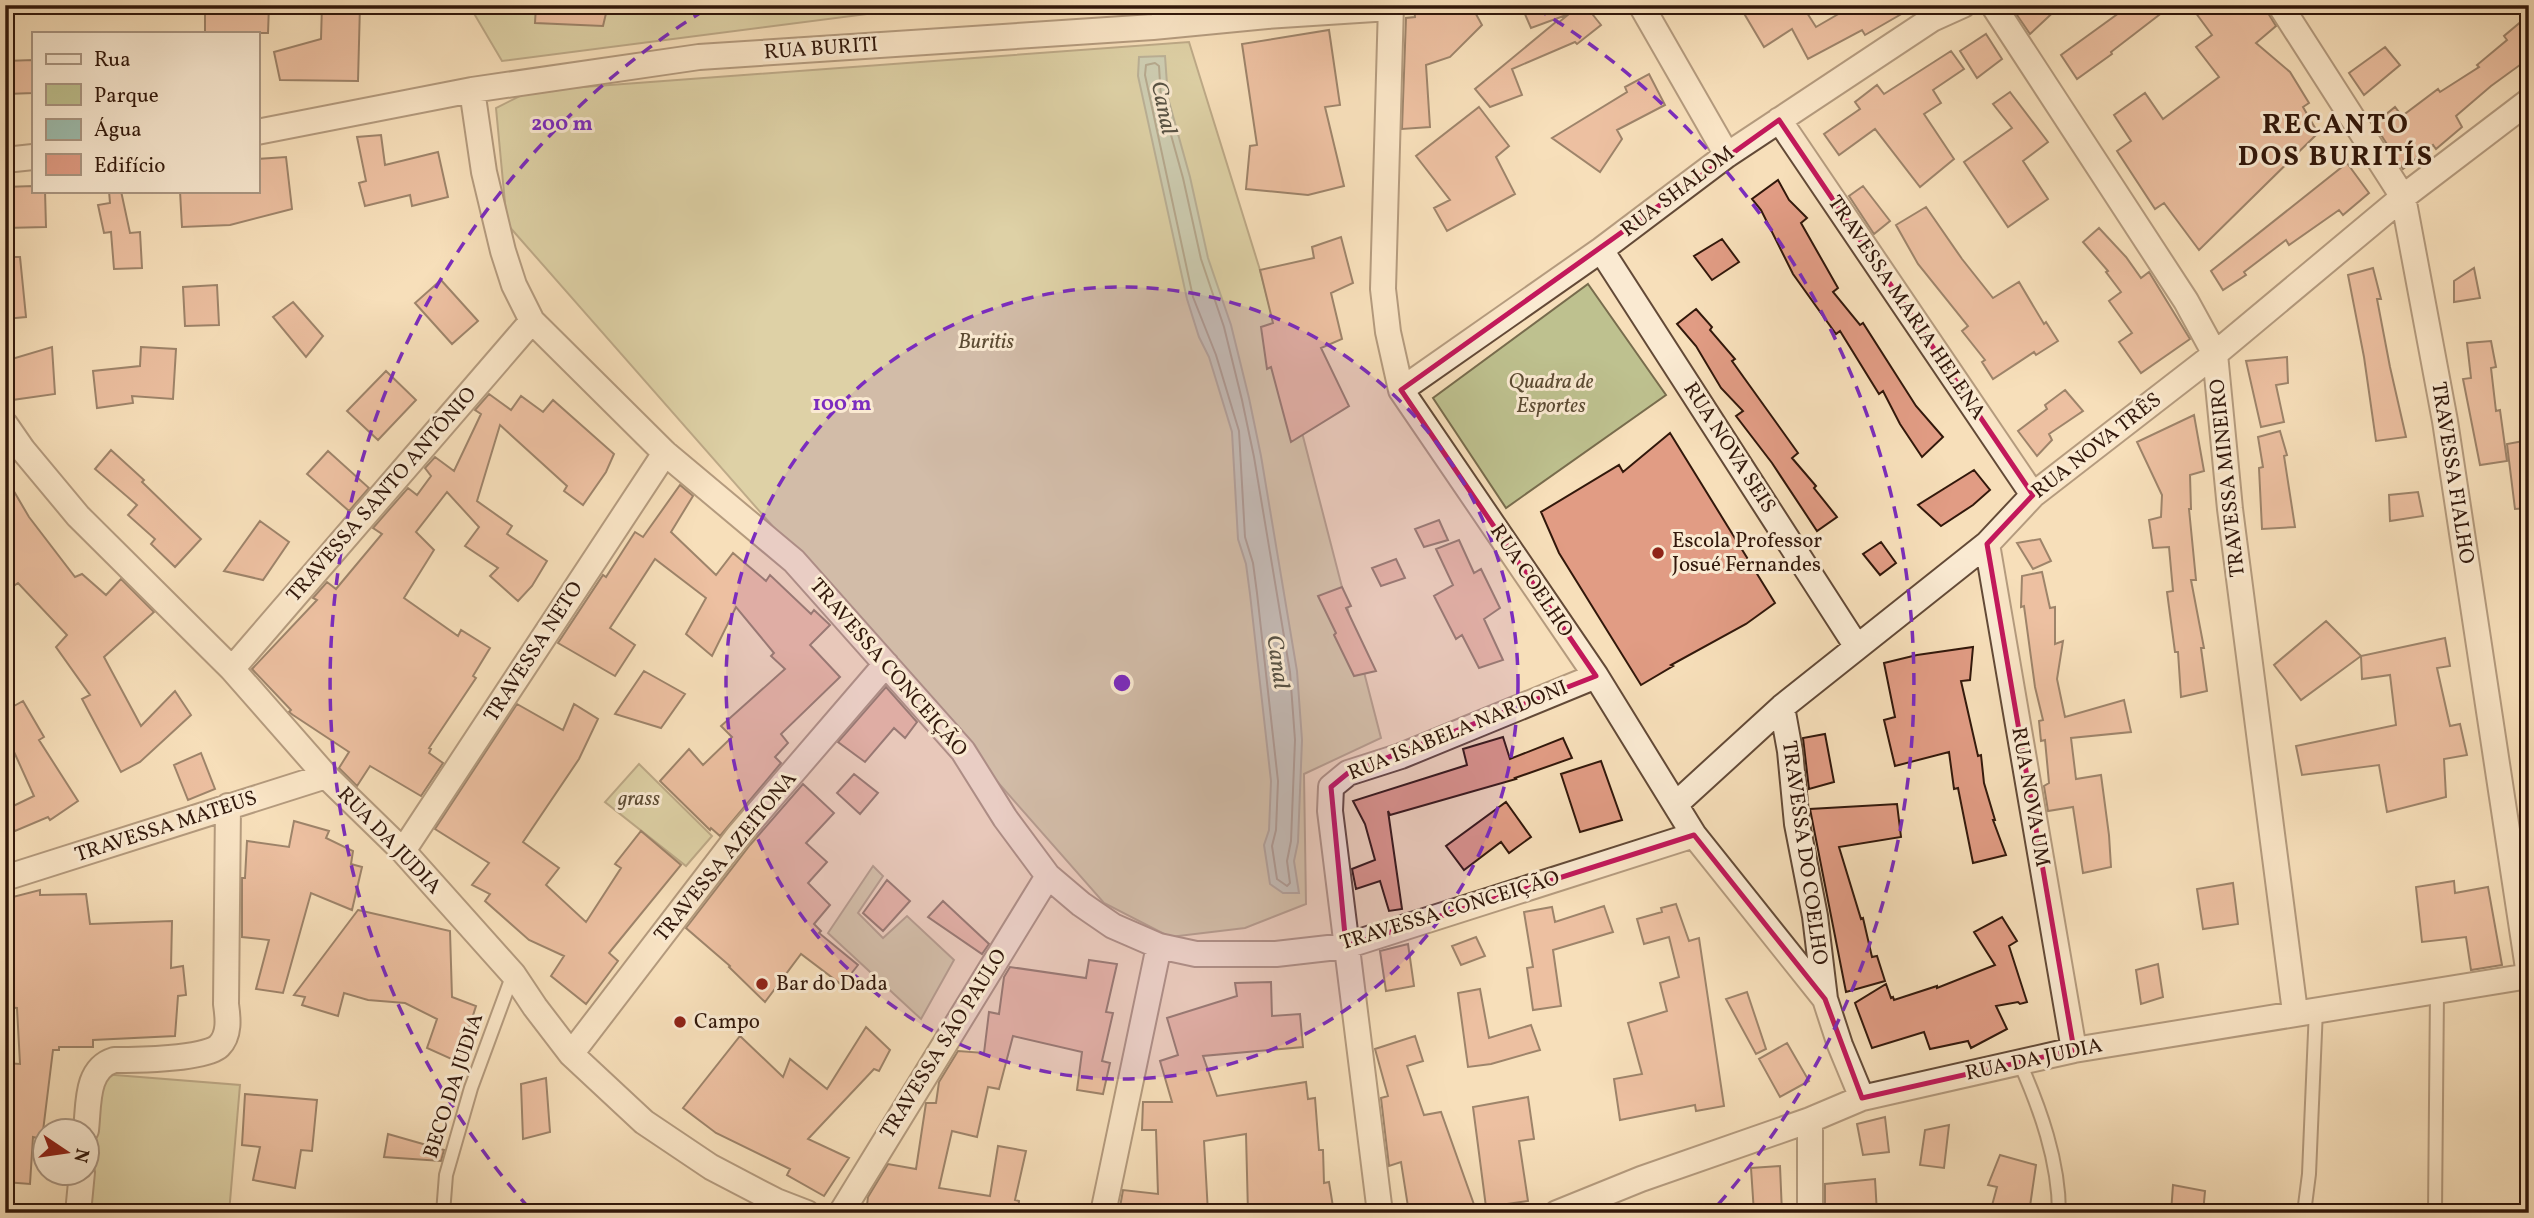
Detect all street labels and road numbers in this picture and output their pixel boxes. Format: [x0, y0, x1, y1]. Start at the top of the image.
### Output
street label: RUA BURITI [763, 31, 879, 67]
street label: RUA SHALOM [1615, 140, 1741, 244]
street label: TRAVESSA MARIA HELENA [1820, 190, 1992, 426]
street label: RUA NOVA SEIS [1676, 377, 1782, 519]
street label: TRAVESSA MINEIRO [2203, 377, 2253, 579]
street label: TRAVESSA FIALHO [2423, 380, 2481, 566]
street label: TRAVESSA SANTO ANTÔNIO [280, 381, 484, 609]
street label: RUA NOVA TRÊS [2026, 386, 2168, 506]
street label: RUA COELHO [1482, 519, 1580, 643]
street label: TRAVESSA CONCEIÇÃO [802, 572, 974, 764]
street label: TRAVESSA NETO [478, 576, 590, 728]
street label: RUA ISABELA NARDONI [1344, 674, 1572, 788]
street label: RUA NOVA UM [2003, 725, 2057, 869]
street label: TRAVESSA DO COELHO [1774, 739, 1834, 967]
street label: TRAVESSA AZEITONA [648, 765, 804, 948]
street label: RUA DA JUDIA [330, 781, 448, 901]
street label: TRAVESSA MATEUS [71, 784, 261, 870]
street label: TRAVESSA CONCEIÇÃO [1337, 864, 1563, 958]
street label: TRAVESSA SÃO PAULO [874, 944, 1014, 1144]
street label: BECO DA JUDIA [417, 1009, 491, 1162]
street label: RUA DA JUDIA [1963, 1031, 2105, 1089]

